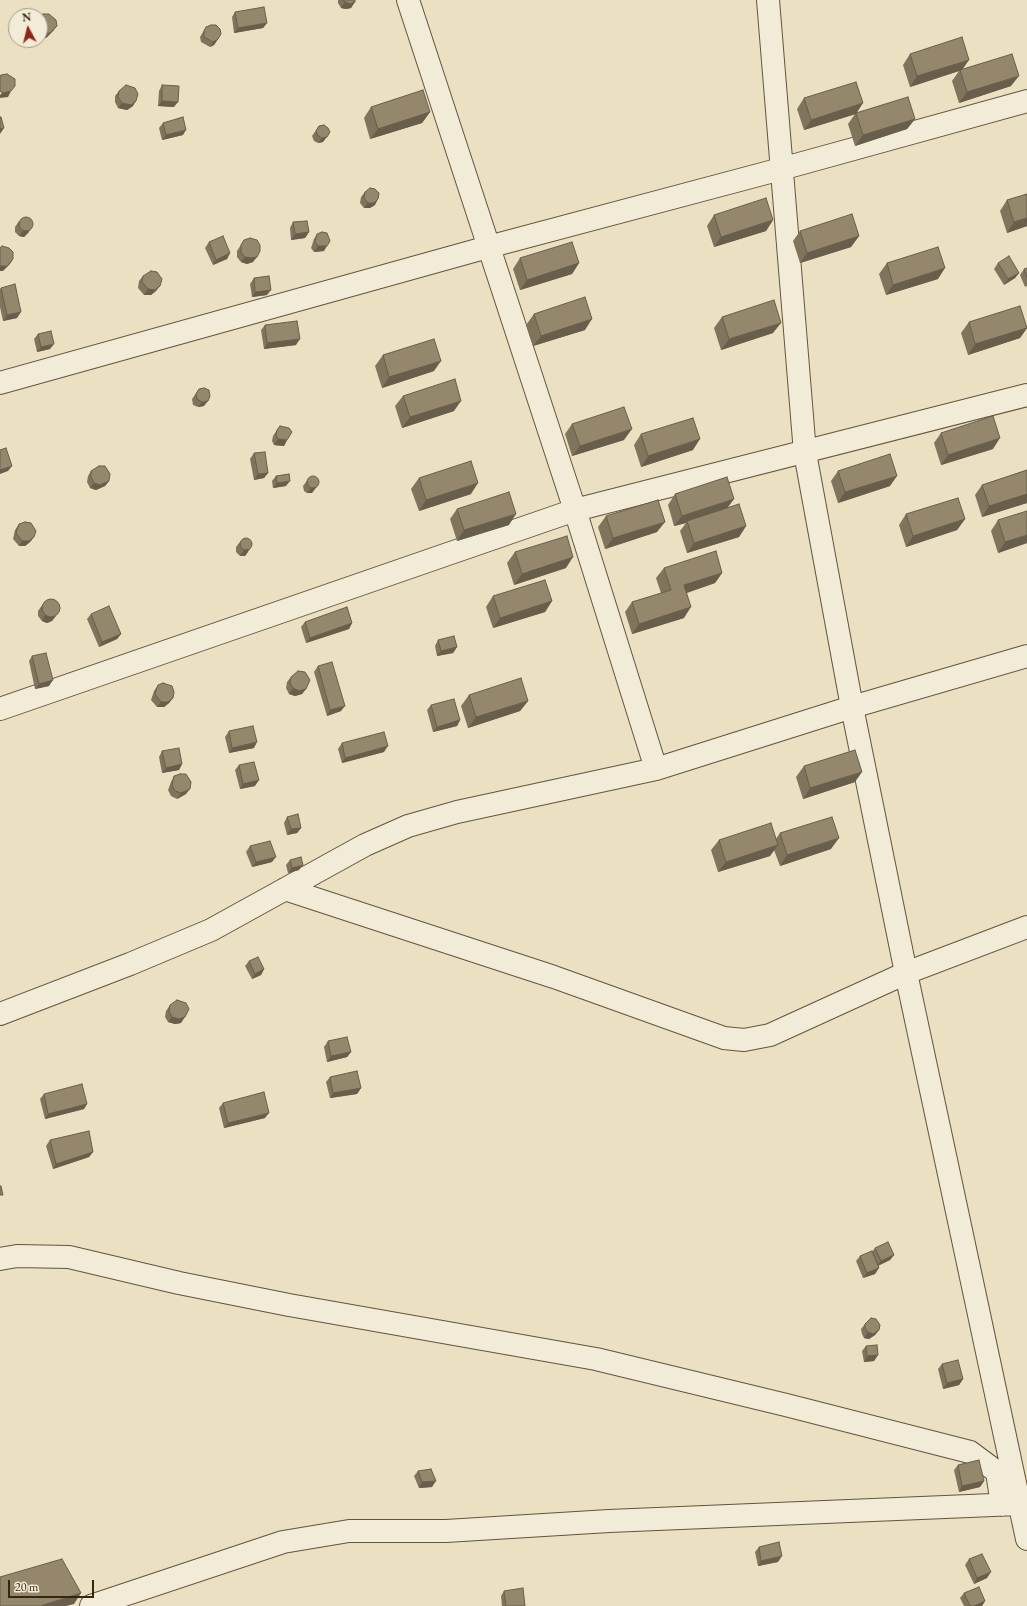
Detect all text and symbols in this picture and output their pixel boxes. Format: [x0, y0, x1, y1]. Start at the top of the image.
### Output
north arrow [8, 8, 48, 48]
text: N [21, 10, 32, 25]
scale bar [10, 1572, 96, 1598]
text: 20 m [15, 1579, 38, 1595]

